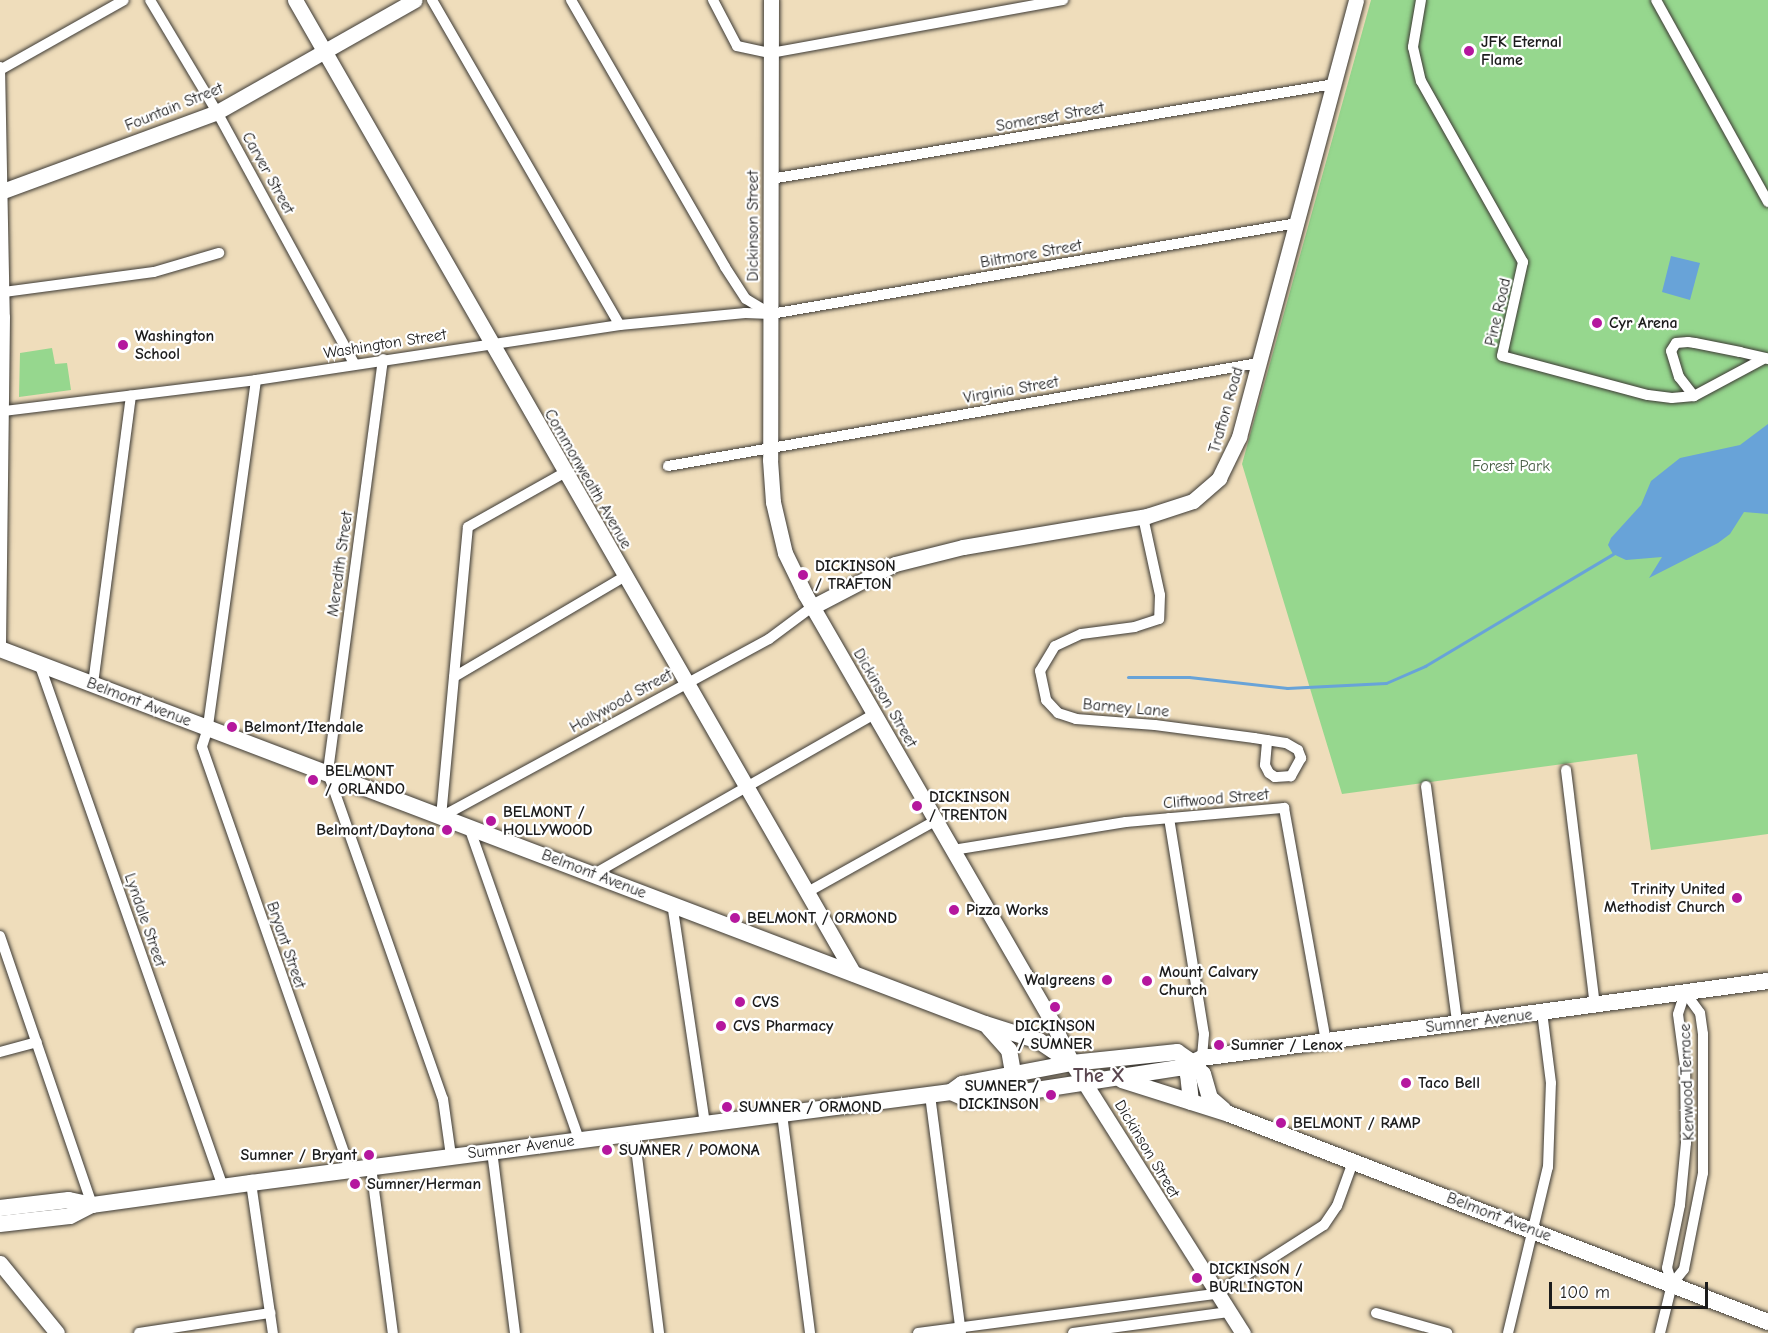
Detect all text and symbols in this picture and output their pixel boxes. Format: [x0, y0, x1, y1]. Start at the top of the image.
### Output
place label: JFK Eternal Flame [1481, 32, 1562, 70]
marker: JFK Eternal Flame [1462, 44, 1476, 58]
street label: Fountain Street [122, 79, 226, 135]
street label: Somerset Street [994, 98, 1106, 136]
street label: Carver Street [238, 129, 298, 217]
street label: Dickinson Street [743, 171, 763, 281]
street label: Biltmore Street [979, 236, 1083, 272]
street label: Pine Road [1481, 276, 1515, 348]
place label: Cyr Arena [1609, 313, 1678, 333]
marker: Cyr Arena [1590, 316, 1604, 330]
street label: Washington Street [322, 325, 448, 363]
place label: Washington School [135, 326, 214, 364]
marker: Washington School [116, 338, 130, 352]
street label: Trafton Road [1205, 365, 1247, 455]
street label: Virginia Street [962, 372, 1060, 408]
street label: Commonwealth Avenue [540, 406, 636, 552]
park label: Forest Park [1472, 456, 1550, 476]
street label: Meredith Street [323, 510, 357, 618]
place label: DICKINSON / TRAFTON [815, 556, 896, 594]
marker: DICKINSON / TRAFTON [796, 568, 810, 582]
street label: Dickinson Street [849, 645, 921, 751]
street label: Hollywood Street [566, 665, 676, 737]
street label: Belmont Avenue [84, 673, 194, 731]
street label: Barney Lane [1082, 695, 1170, 721]
place label: Belmont/Itendale [244, 717, 363, 737]
marker: Belmont/Itendale [225, 720, 239, 734]
place label: BELMONT / ORLANDO [325, 761, 405, 799]
marker: BELMONT / ORLANDO [306, 773, 320, 787]
street label: Cliftwood Street [1162, 785, 1270, 813]
place label: DICKINSON / TRENTON [929, 787, 1010, 825]
marker: DICKINSON / TRENTON [910, 799, 924, 813]
place label: BELMONT / HOLLYWOOD [503, 802, 592, 840]
marker: BELMONT / HOLLYWOOD [484, 814, 498, 828]
place label: Belmont/Daytona [316, 820, 435, 840]
marker: Belmont/Daytona [440, 823, 454, 837]
street label: Belmont Avenue [539, 845, 649, 903]
street label: Lyndale Street [120, 871, 170, 969]
place label: Trinity United Methodist Church [1604, 879, 1725, 917]
marker: Trinity United Methodist Church [1730, 891, 1744, 905]
street label: Bryant Street [262, 899, 310, 991]
place label: Pizza Works [966, 900, 1048, 920]
marker: Pizza Works [947, 903, 961, 917]
place label: BELMONT / ORMOND [747, 908, 897, 928]
marker: BELMONT / ORMOND [728, 911, 742, 925]
place label: Mount Calvary Church [1159, 962, 1258, 1000]
place label: Walgreens [1024, 970, 1095, 990]
marker: Walgreens [1100, 973, 1114, 987]
marker: Mount Calvary Church [1140, 974, 1154, 988]
place label: CVS [752, 992, 779, 1012]
marker: CVS [733, 995, 747, 1009]
marker: DICKINSON / SUMNER [1048, 1000, 1062, 1014]
street label: Sumner Avenue [1424, 1005, 1534, 1037]
place label: CVS Pharmacy [733, 1016, 833, 1036]
place label: DICKINSON / SUMNER [1015, 1016, 1095, 1054]
marker: CVS Pharmacy [714, 1019, 728, 1033]
street label: Kenwood Terrace [1675, 1023, 1699, 1141]
place label: Sumner / Lenox [1231, 1035, 1343, 1055]
marker: Sumner / Lenox [1212, 1038, 1226, 1052]
district label: The X [1073, 1063, 1125, 1087]
place label: Taco Bell [1418, 1073, 1480, 1093]
place label: SUMNER / DICKINSON [958, 1076, 1039, 1114]
marker: Taco Bell [1399, 1076, 1413, 1090]
marker: SUMNER / DICKINSON [1044, 1088, 1058, 1102]
place label: SUMNER / ORMOND [739, 1097, 882, 1117]
street label: Dickinson Street [1110, 1097, 1184, 1201]
marker: SUMNER / ORMOND [720, 1100, 734, 1114]
place label: BELMONT / RAMP [1293, 1113, 1420, 1133]
marker: BELMONT / RAMP [1274, 1116, 1288, 1130]
street label: Sumner Avenue [466, 1131, 576, 1163]
place label: SUMNER / POMONA [619, 1140, 760, 1160]
marker: SUMNER / POMONA [600, 1143, 614, 1157]
place label: Sumner / Bryant [241, 1145, 357, 1165]
marker: Sumner / Bryant [362, 1148, 376, 1162]
place label: Sumner/Herman [367, 1174, 481, 1194]
marker: Sumner/Herman [348, 1177, 362, 1191]
street label: Belmont Avenue [1444, 1188, 1554, 1246]
place label: DICKINSON / BURLINGTON [1209, 1259, 1303, 1297]
scale bar [1552, 1270, 1711, 1308]
marker: DICKINSON / BURLINGTON [1190, 1271, 1204, 1285]
text: 100 m [1560, 1282, 1610, 1303]

